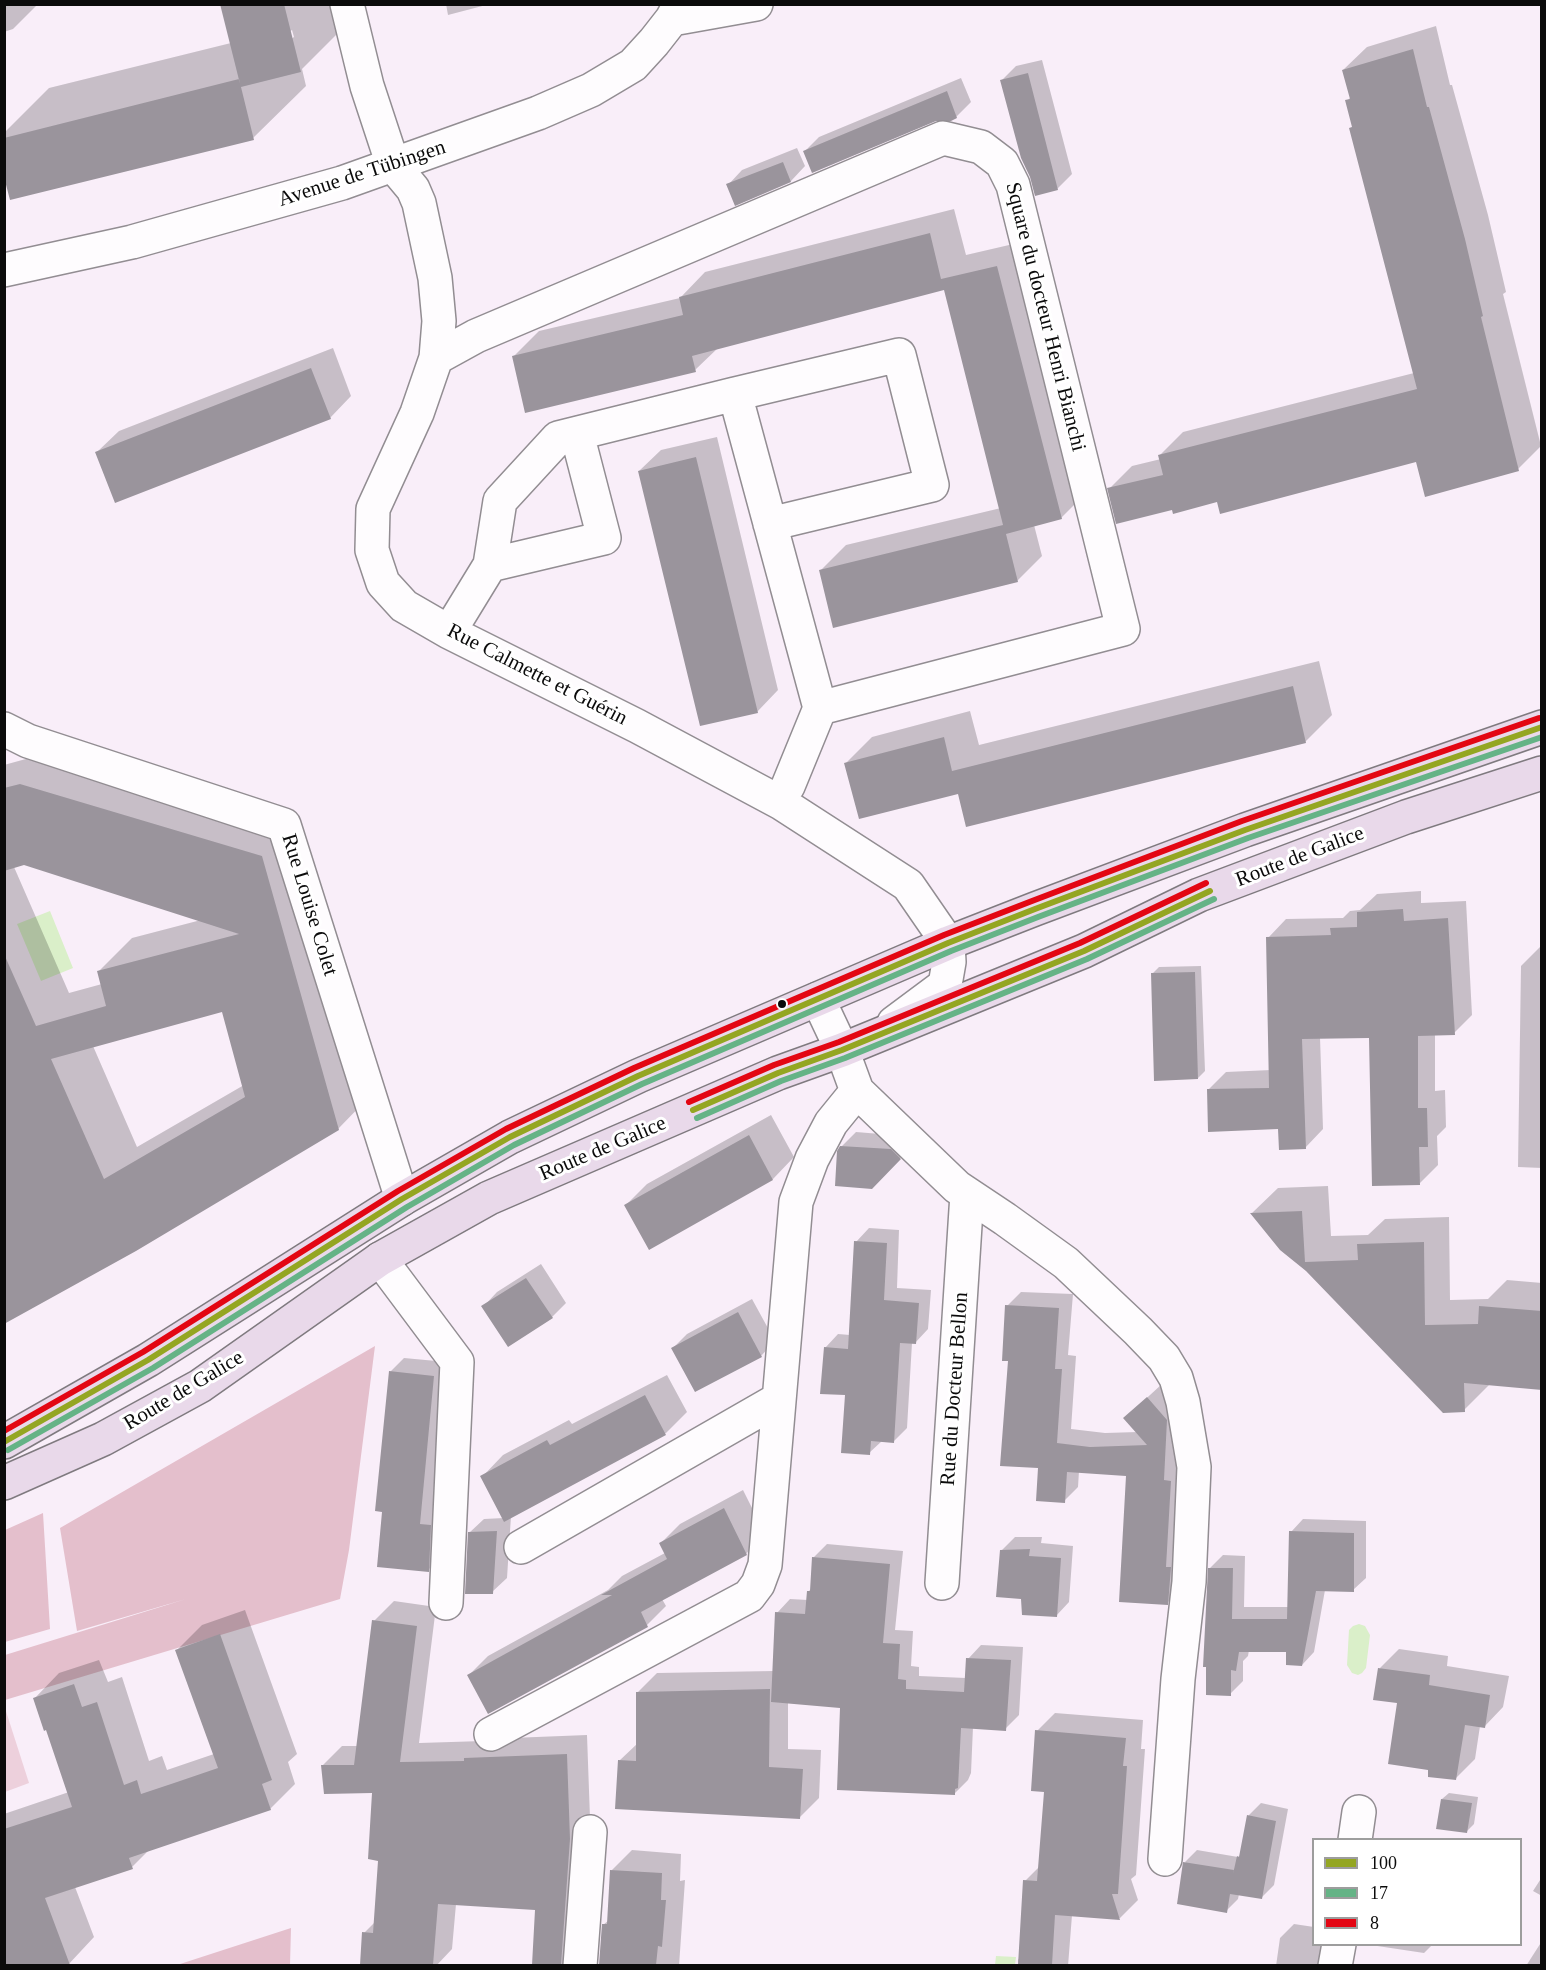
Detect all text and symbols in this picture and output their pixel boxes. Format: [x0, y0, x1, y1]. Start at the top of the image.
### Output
street label: Avenue de Tübingen [275, 135, 449, 213]
street label: Square du docteur Henri Bianchi [999, 180, 1091, 454]
street label: Rue Calmette et Guérin [443, 619, 631, 731]
street label: Route de Galice [1232, 821, 1368, 893]
street label: Rue Louise Colet [275, 831, 343, 979]
unlabelled marker [776, 998, 788, 1010]
street label: Route de Galice [536, 1111, 670, 1187]
street label: Rue du Docteur Bellon [936, 1291, 974, 1487]
street label: Route de Galice [120, 1345, 248, 1437]
legend [1312, 1838, 1522, 1946]
text: 100 [1370, 1853, 1397, 1873]
text: 17 [1370, 1883, 1388, 1903]
text: 8 [1370, 1913, 1379, 1933]

